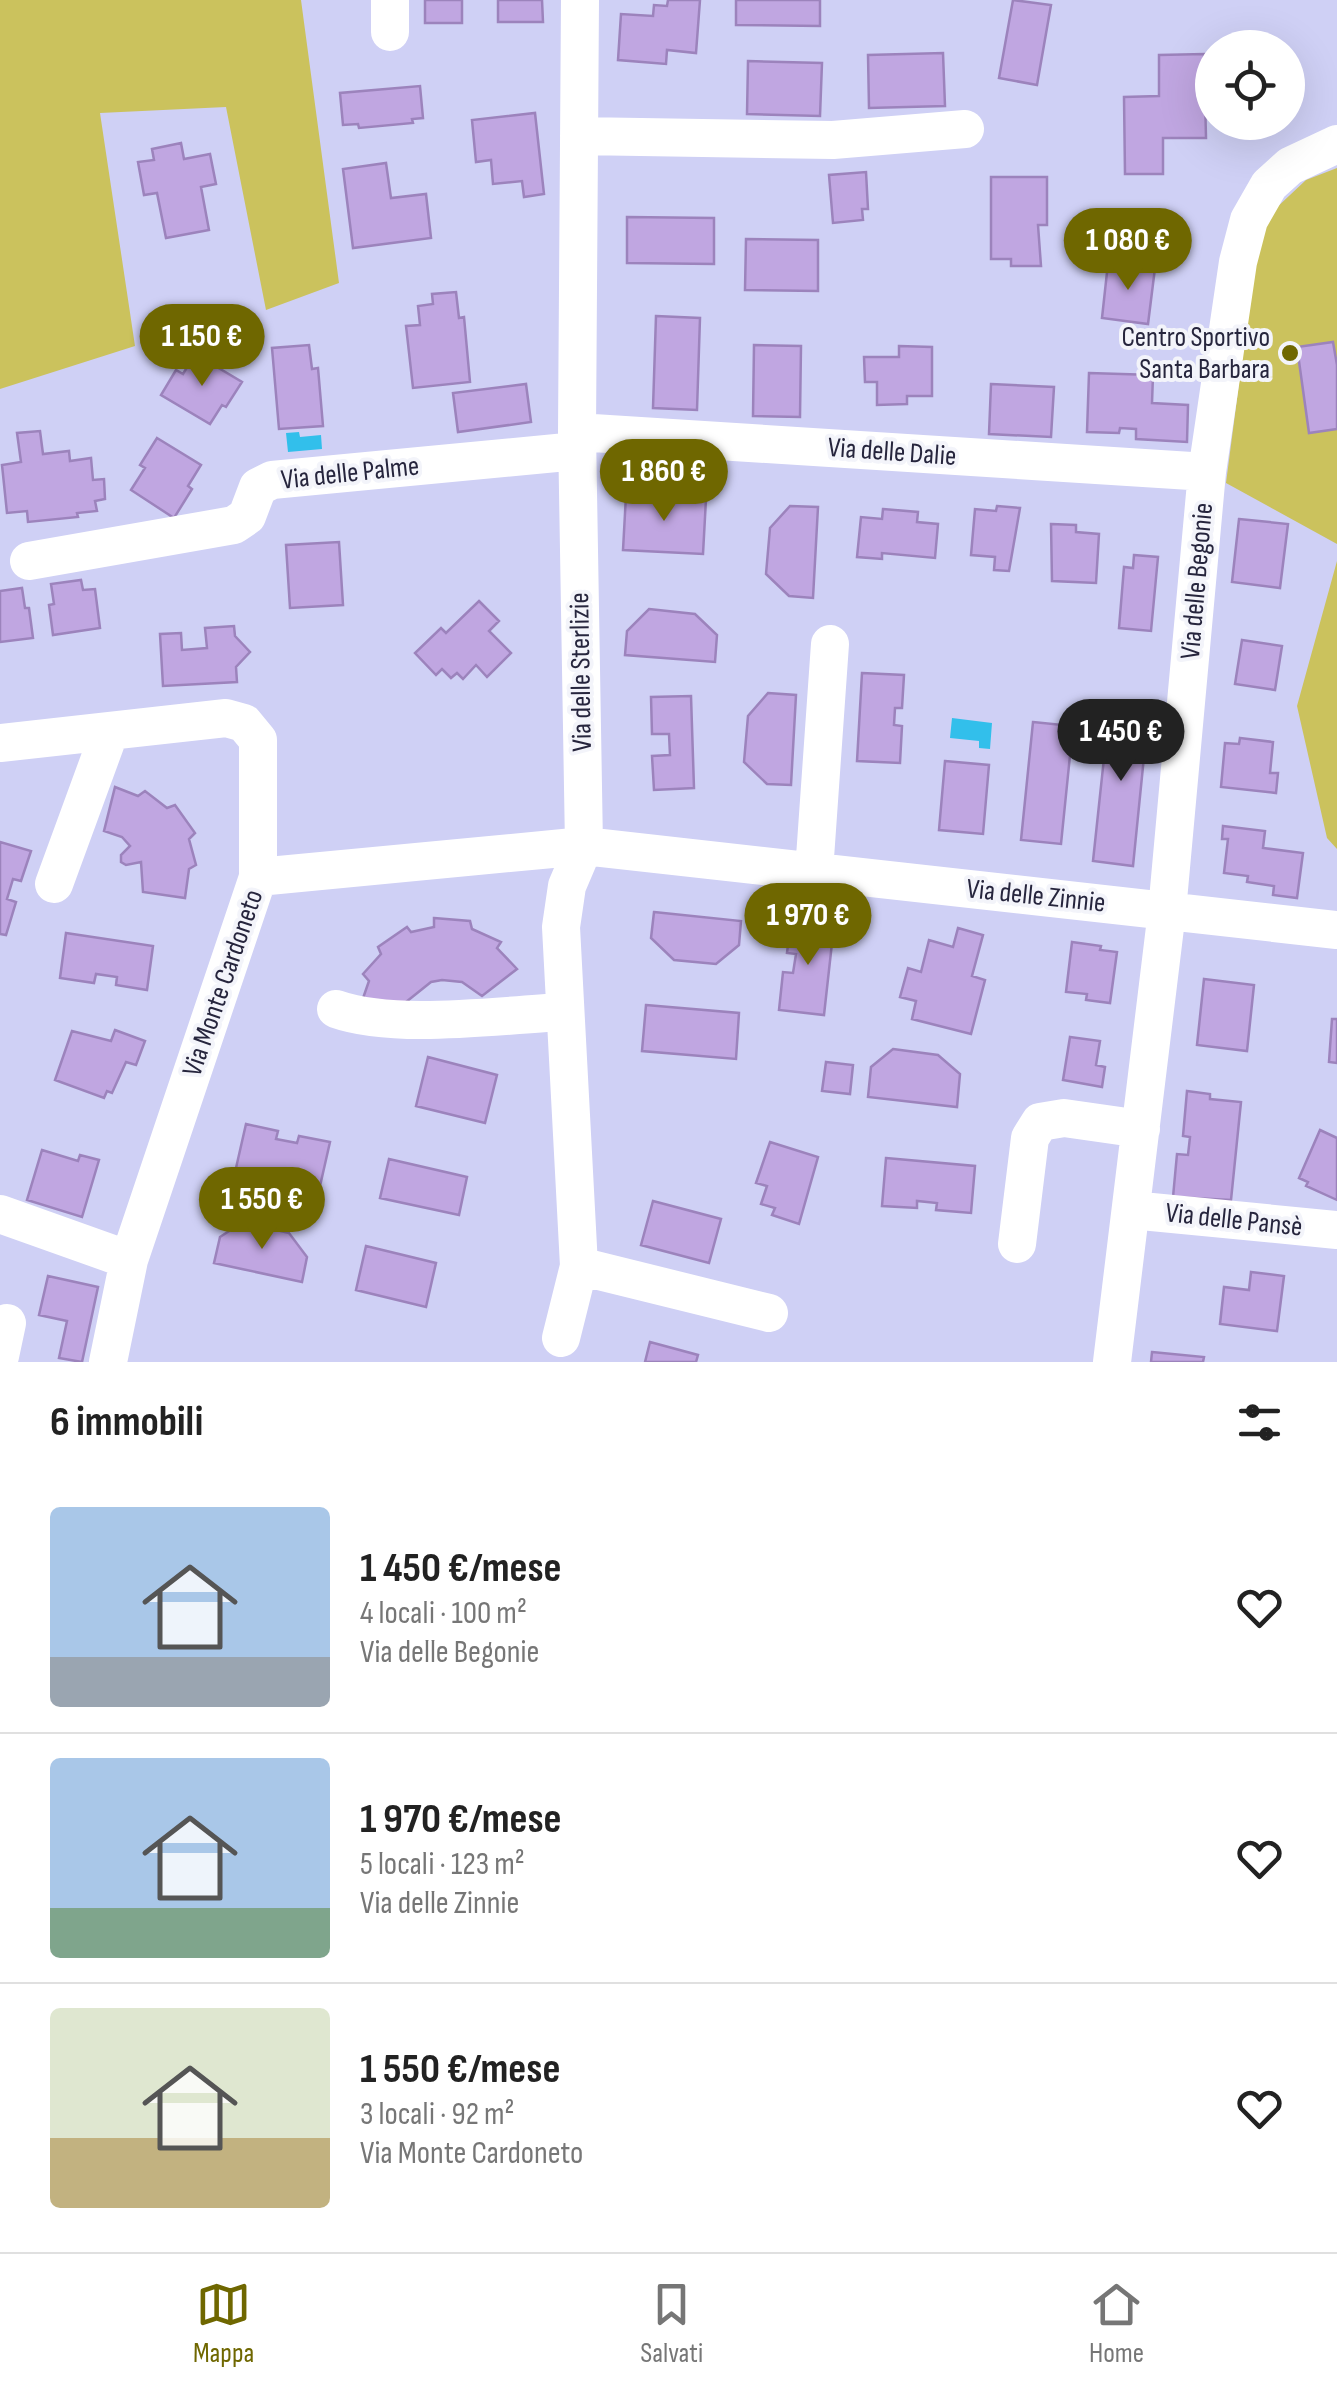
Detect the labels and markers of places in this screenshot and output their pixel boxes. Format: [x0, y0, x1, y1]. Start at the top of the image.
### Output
pin: 1 080 € [1036, 208, 1220, 293]
pin: 1 150 € [110, 304, 294, 389]
place label: Centro Sportivo Santa Barbara [1121, 321, 1270, 386]
marker: Centro Sportivo Santa Barbara [1279, 342, 1301, 364]
pin: 1 860 € [572, 439, 756, 524]
pin: 1 450 € [1029, 699, 1213, 784]
pin: 1 970 € [716, 883, 900, 968]
pin: 1 550 € [170, 1167, 354, 1252]

